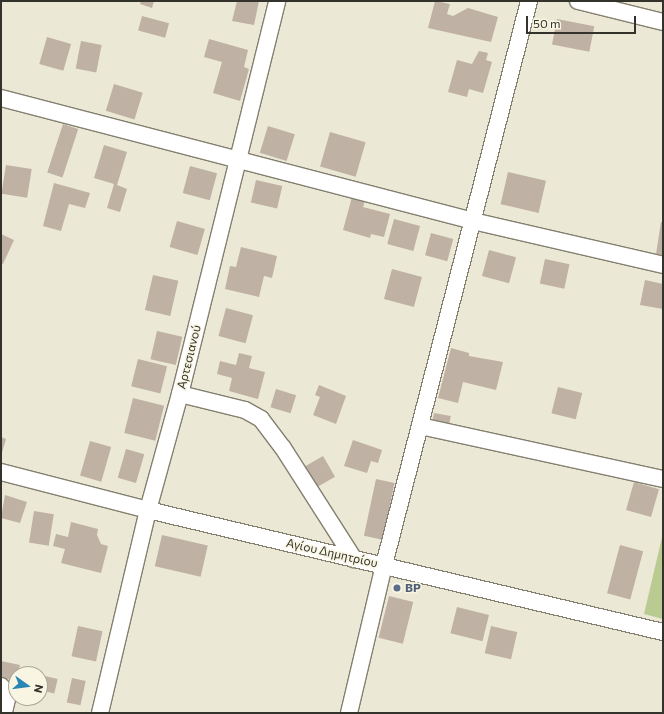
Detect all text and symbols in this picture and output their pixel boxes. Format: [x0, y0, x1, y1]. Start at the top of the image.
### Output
scale bar [528, 8, 638, 34]
text: 50 m [533, 16, 561, 30]
street label: Αρτεσιανού [174, 324, 204, 390]
street label: Αγίου Δημητρίου [285, 535, 379, 571]
place label: BP [405, 581, 421, 595]
marker: BP [392, 583, 402, 593]
north arrow [8, 666, 48, 706]
text: N [32, 683, 46, 694]

